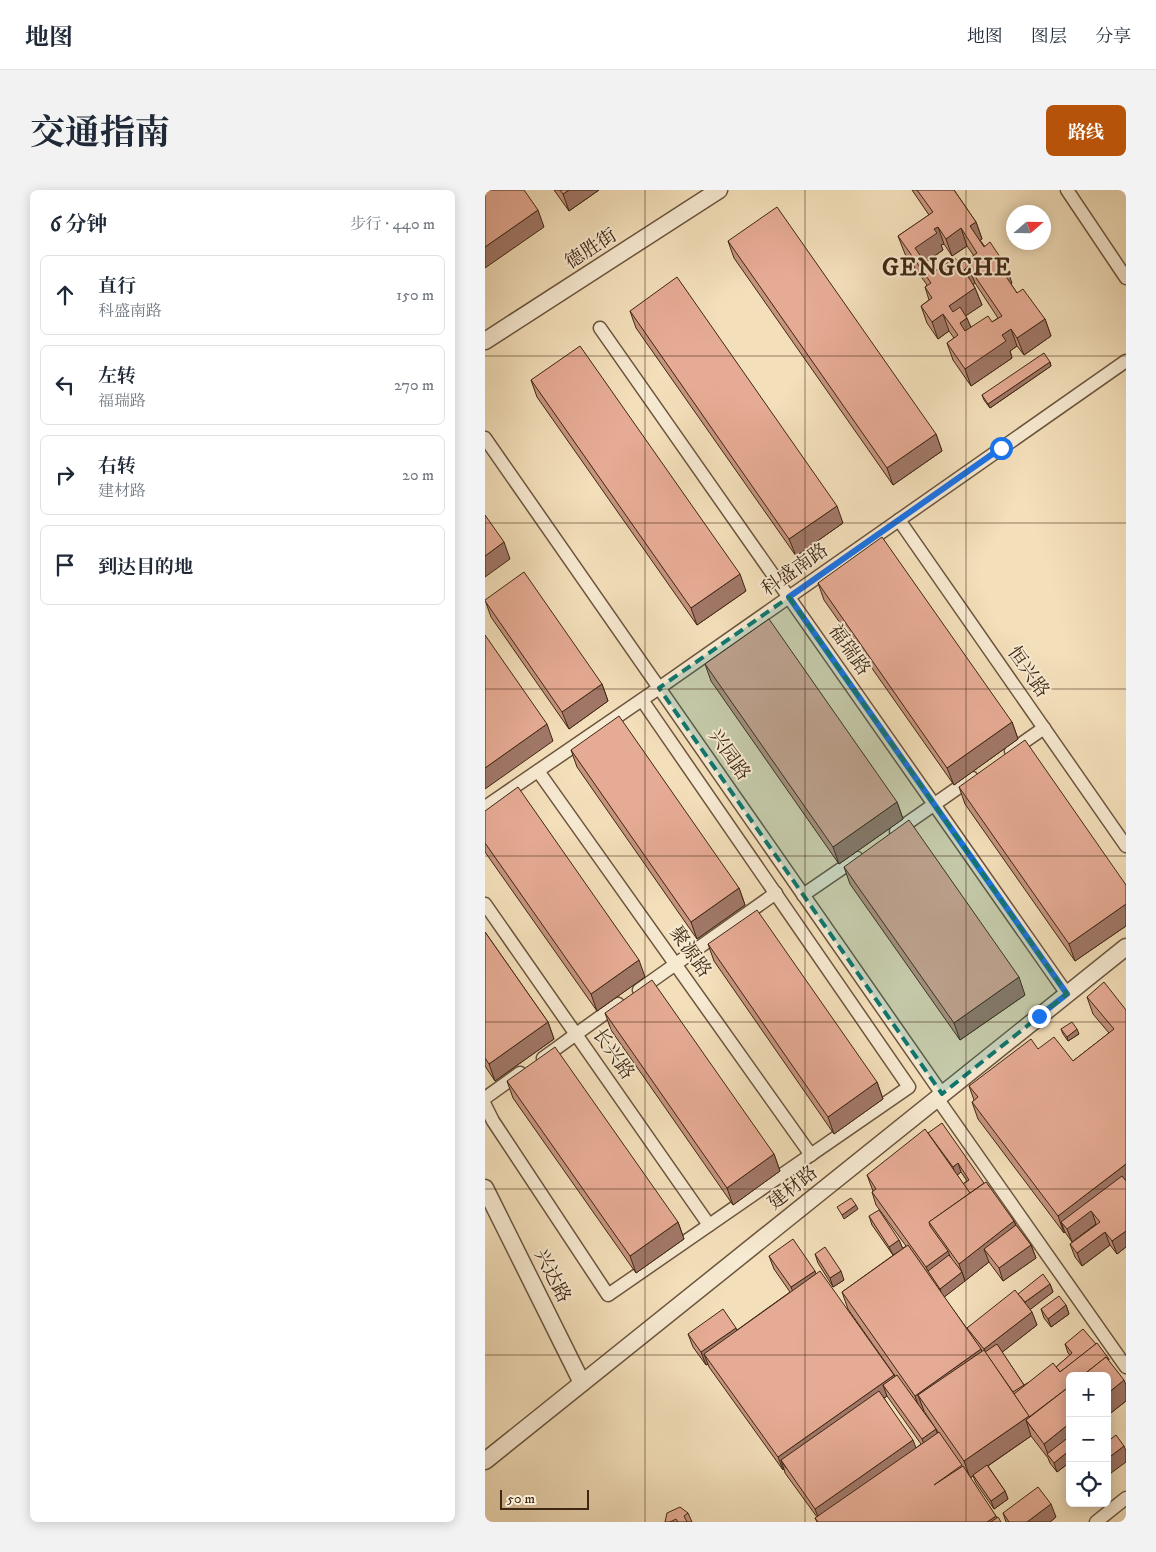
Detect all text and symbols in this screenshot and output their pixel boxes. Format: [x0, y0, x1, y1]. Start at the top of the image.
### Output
text: 地图 [25, 23, 73, 53]
text: 地图 [967, 26, 1003, 48]
text: 图层 [1031, 26, 1067, 48]
text: 分享 [1095, 26, 1131, 48]
button: 路线 [1046, 105, 1126, 156]
text: 交通指南 [30, 112, 170, 156]
north arrow [1006, 205, 1051, 250]
text: 6 分钟 [50, 212, 107, 238]
text: 步行 · 440 m [350, 214, 435, 234]
street label: 德胜街 [561, 224, 621, 274]
district label: GENGCHE [882, 253, 1012, 283]
text: 直行 [98, 275, 136, 298]
icon: ahead [51, 281, 79, 309]
text: 150 m [396, 285, 434, 305]
text: 科盛南路 [98, 301, 162, 321]
text: 左转 [98, 365, 136, 388]
icon: left [51, 371, 79, 399]
text: 270 m [394, 375, 434, 395]
text: 福瑞路 [98, 391, 146, 411]
route start [990, 437, 1013, 460]
text: 右转 [98, 455, 136, 478]
icon: right [51, 461, 79, 489]
text: 20 m [402, 465, 434, 485]
text: 建材路 [98, 481, 146, 501]
street label: 科盛南路 [757, 539, 833, 601]
icon: arrive [51, 551, 79, 579]
text: 到达目的地 [98, 556, 193, 579]
street label: 福瑞路 [823, 620, 875, 680]
street label: 恒兴路 [1002, 642, 1054, 702]
street label: 兴园路 [703, 725, 755, 785]
street label: 聚源路 [664, 922, 716, 982]
route end [1028, 1005, 1051, 1028]
street label: 长兴路 [587, 1024, 639, 1084]
street label: 建材路 [764, 1161, 822, 1215]
street label: 兴达路 [529, 1245, 575, 1307]
map controls [1066, 1372, 1111, 1507]
button: + [1066, 1372, 1111, 1417]
button: − [1066, 1417, 1111, 1462]
button: locate [1066, 1462, 1111, 1507]
scale bar [500, 1487, 589, 1510]
text: 50 m [507, 1490, 535, 1508]

